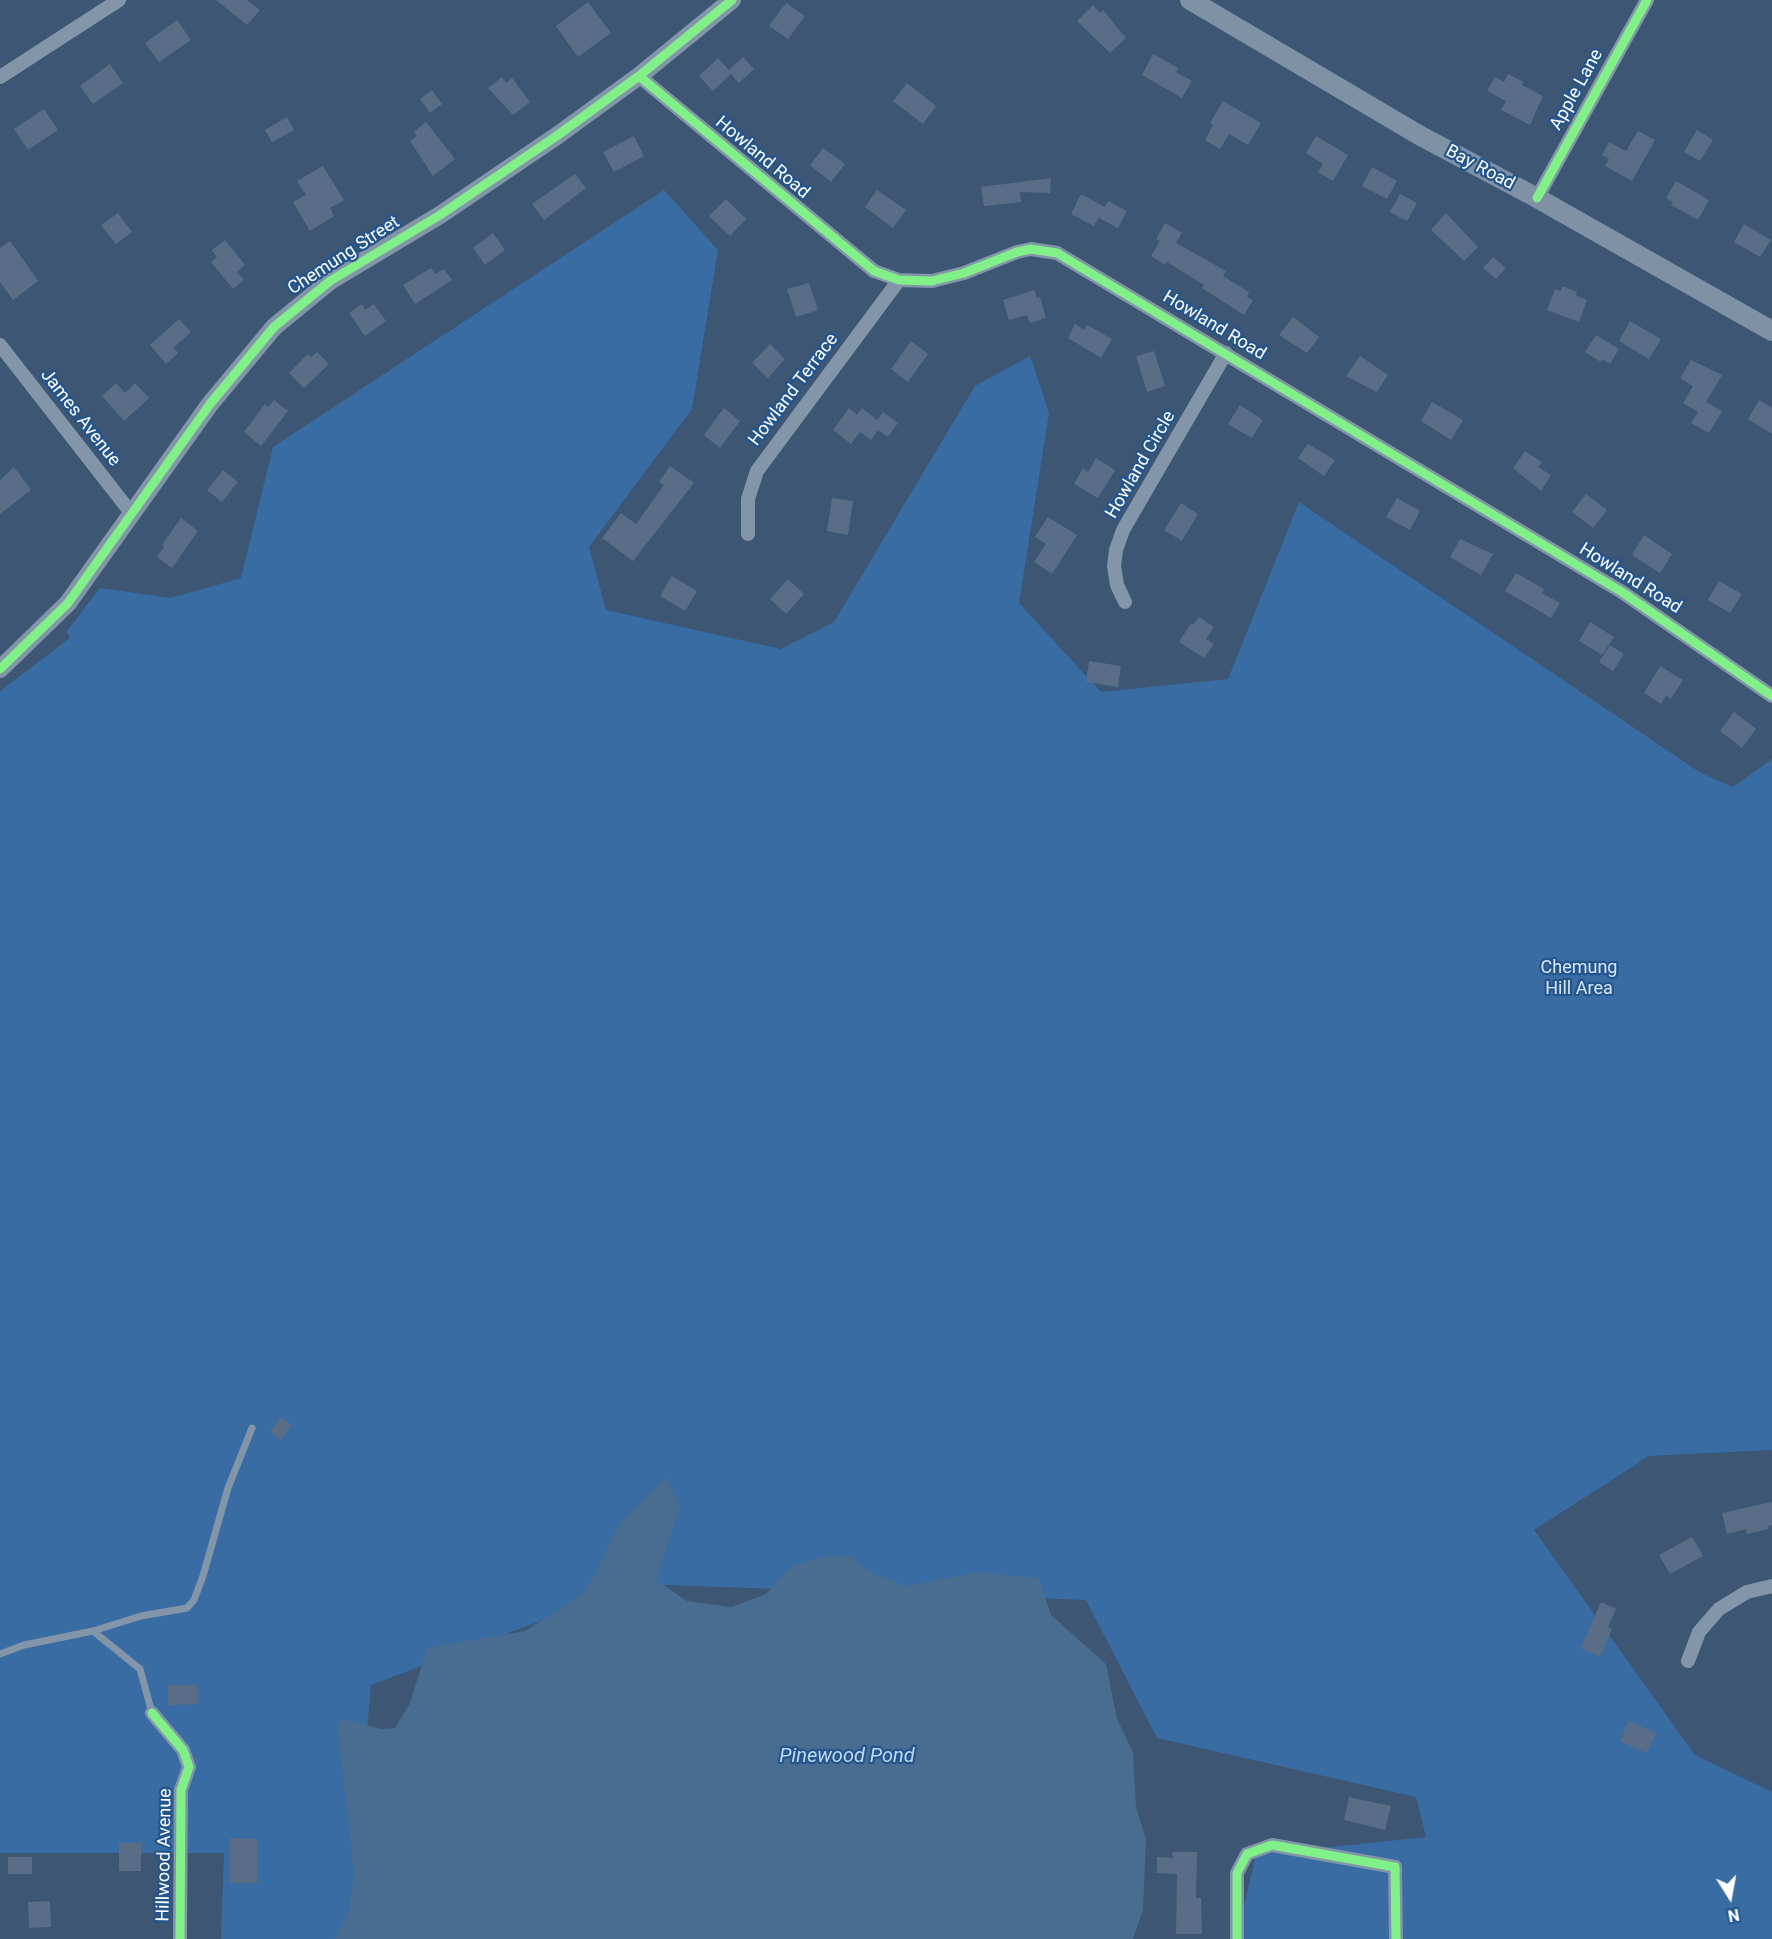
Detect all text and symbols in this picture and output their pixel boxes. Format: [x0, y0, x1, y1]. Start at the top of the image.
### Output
street label: Apple Lane [1546, 46, 1608, 134]
street label: Howland Road [710, 112, 814, 204]
street label: Bay Road [1442, 141, 1518, 195]
street label: Chemung Street [284, 212, 404, 300]
street label: Howland Road [1158, 287, 1270, 365]
street label: Howland Terrace [745, 329, 843, 451]
street label: James Avenue [35, 365, 125, 471]
street label: Howland Circle [1101, 407, 1181, 523]
street label: Howland Road [1575, 539, 1685, 619]
park label: Chemung Hill Area [1541, 957, 1617, 1000]
water label: Pinewood Pond [779, 1745, 915, 1769]
street label: Hillwood Avenue [153, 1788, 177, 1922]
north arrow [1700, 1867, 1760, 1927]
text: N [1726, 1905, 1741, 1926]

